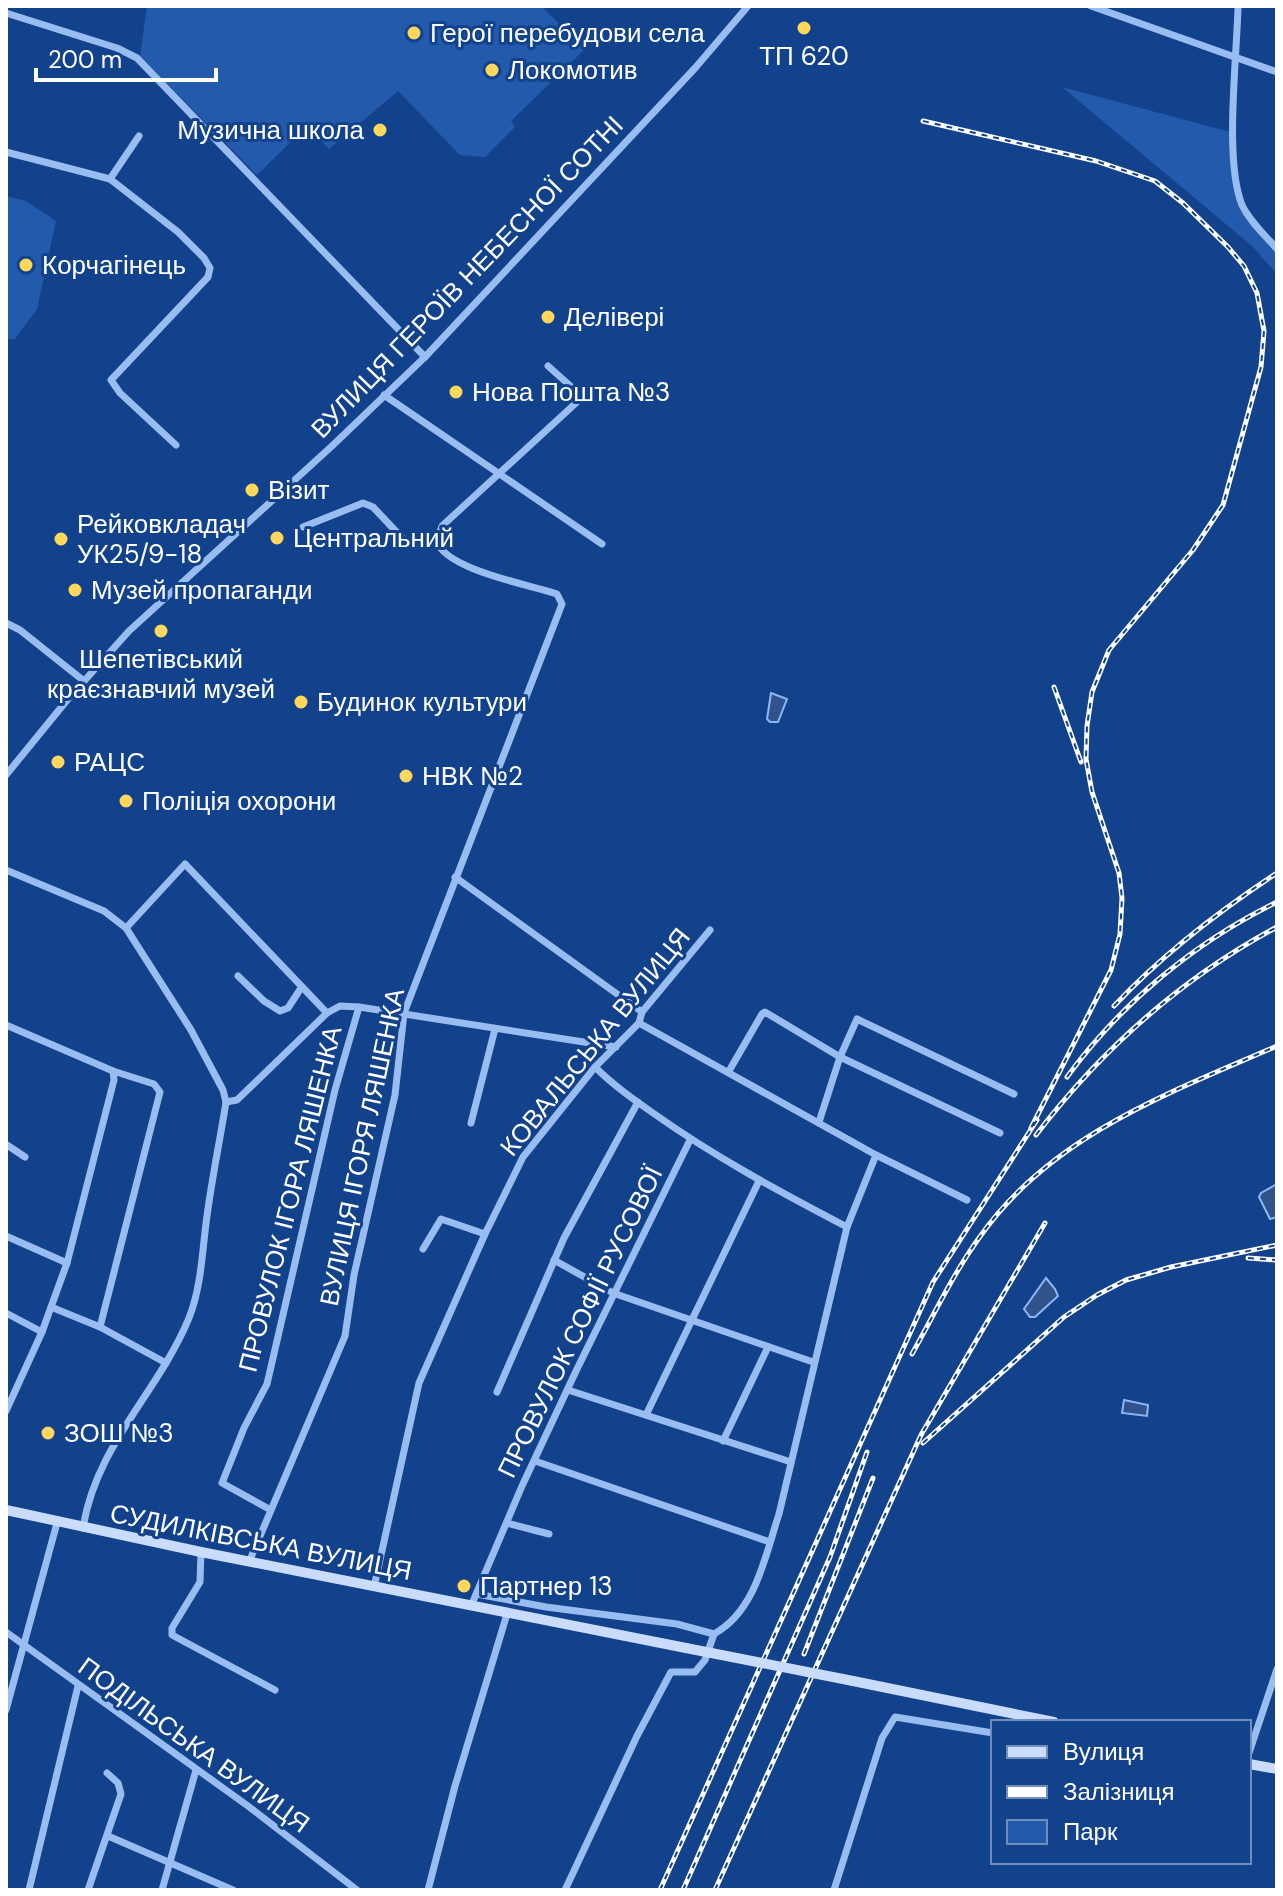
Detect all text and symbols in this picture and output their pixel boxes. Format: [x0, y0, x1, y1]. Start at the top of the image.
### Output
place label: Герої перебудови села [430, 16, 705, 50]
marker: ТП 620 [795, 19, 813, 37]
marker: Герої перебудови села [405, 24, 423, 42]
scale bar [36, 32, 216, 82]
place label: ТП 620 [759, 39, 849, 73]
text: 200 m [48, 44, 122, 75]
place label: Локомотив [508, 53, 638, 87]
marker: Локомотив [483, 61, 501, 79]
street label: ВУЛИЦЯ ГЕРОЇВ НЕБЕСНОЇ СОТНІ [304, 109, 630, 445]
place label: Музична школа [177, 113, 365, 147]
marker: Музична школа [371, 121, 389, 139]
place label: Корчагінець [42, 248, 186, 282]
marker: Корчагінець [17, 256, 35, 274]
place label: Делівері [564, 300, 664, 334]
marker: Делівері [539, 308, 557, 326]
place label: Нова Пошта №3 [472, 375, 670, 409]
marker: Нова Пошта №3 [447, 383, 465, 401]
place label: Візит [268, 473, 330, 507]
marker: Візит [243, 481, 261, 499]
place label: Рейковкладач УК25/9-18 [77, 507, 246, 571]
place label: Центральний [293, 521, 454, 555]
marker: Центральний [268, 529, 286, 547]
marker: Рейковкладач УК25/9-18 [52, 530, 70, 548]
place label: Музей пропаганди [91, 573, 312, 607]
marker: Музей пропаганди [66, 581, 84, 599]
marker: Шепетівський краєзнавчий музей [152, 622, 170, 640]
place label: Шепетівський краєзнавчий музей [47, 642, 275, 706]
place label: Будинок культури [317, 685, 527, 719]
marker: Будинок культури [292, 693, 310, 711]
place label: РАЦС [74, 745, 145, 779]
marker: РАЦС [49, 753, 67, 771]
place label: НВК №2 [422, 759, 523, 793]
marker: НВК №2 [397, 767, 415, 785]
place label: Поліція охорони [142, 784, 336, 818]
marker: Поліція охорони [117, 792, 135, 810]
street label: КОВАЛЬСЬКА ВУЛИЦЯ [492, 921, 698, 1163]
street label: ВУЛИЦЯ ІГОРЯ ЛЯШЕНКА [312, 985, 412, 1309]
street label: ПРОВУЛОК ІГОРА ЛЯШЕНКА [231, 1022, 350, 1376]
street label: ПРОВУЛОК СОФІЇ РУСОВОЇ [490, 1160, 671, 1483]
place label: ЗОШ №3 [64, 1416, 174, 1450]
marker: ЗОШ №3 [39, 1424, 57, 1442]
street label: СУДИЛКІВСЬКА ВУЛИЦЯ [107, 1496, 415, 1588]
place label: Партнер 13 [480, 1569, 613, 1603]
marker: Партнер 13 [455, 1577, 473, 1595]
street label: ПОДІЛЬСЬКА ВУЛИЦЯ [72, 1650, 316, 1840]
legend [991, 1720, 1251, 1864]
text: Вулиця [1063, 1736, 1144, 1767]
text: Залізниця [1063, 1776, 1175, 1807]
text: Парк [1063, 1816, 1118, 1847]

